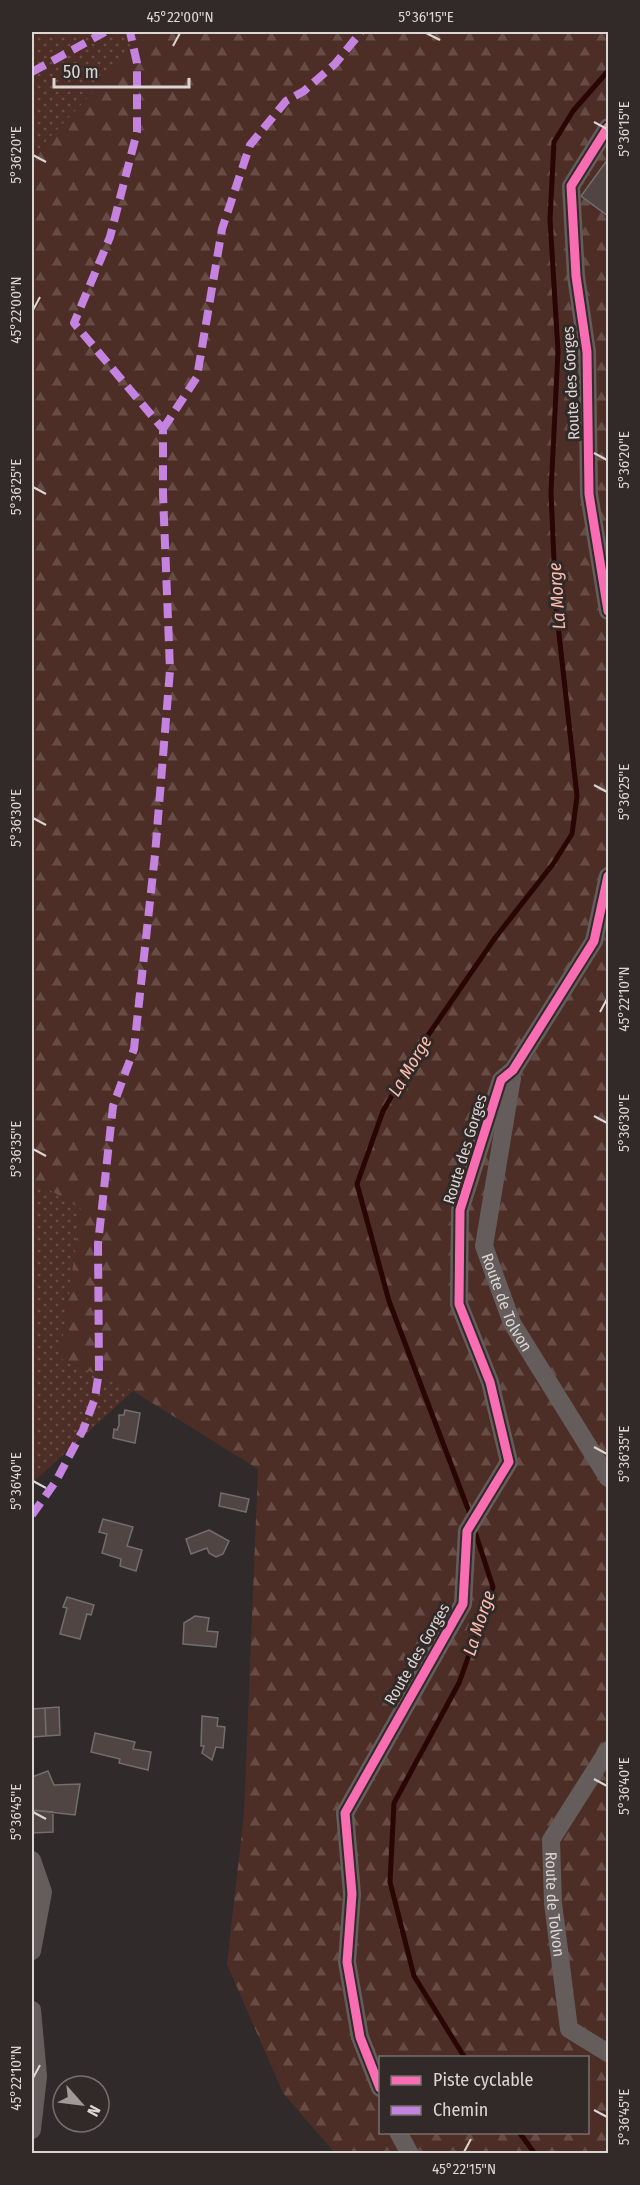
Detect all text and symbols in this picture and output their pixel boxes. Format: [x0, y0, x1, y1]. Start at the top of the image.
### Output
text: 45°22'00"N [146, 8, 214, 26]
text: 5°36'15"E [398, 8, 454, 26]
scale bar [54, 51, 189, 89]
text: 50 m [63, 61, 99, 83]
text: 5°36'15"E [615, 101, 633, 157]
text: 5°36'20"E [7, 126, 25, 184]
text: 45°22'00"N [7, 276, 25, 344]
street label: Route des Gorges [559, 325, 583, 440]
text: 5°36'20"E [615, 431, 633, 489]
text: 5°36'25"E [7, 459, 25, 515]
water label: La Morge [544, 561, 570, 630]
text: 5°36'25"E [615, 764, 633, 820]
text: 5°36'30"E [7, 789, 25, 847]
text: 45°22'10"N [615, 966, 633, 1032]
water label: La Morge [383, 1031, 437, 1100]
street label: Route des Gorges [439, 1092, 491, 1206]
text: 5°36'30"E [615, 1094, 633, 1152]
text: 5°36'35"E [7, 1121, 25, 1177]
street label: Route de Tolvon [478, 1250, 537, 1355]
text: 5°36'35"E [615, 1426, 633, 1482]
text: 5°36'40"E [7, 1452, 25, 1510]
water label: La Morge [458, 1587, 500, 1658]
street label: Route des Gorges [380, 1600, 454, 1708]
text: 5°36'40"E [615, 1757, 633, 1815]
text: 5°36'45"E [7, 1784, 25, 1840]
street label: Route de Tolvon [542, 1852, 569, 1958]
text: 45°22'10"N [7, 2045, 25, 2111]
legend [379, 2056, 589, 2134]
text: Piste cyclable [433, 2069, 533, 2091]
north arrow [51, 2074, 111, 2134]
text: 5°36'45"E [615, 2089, 633, 2145]
text: Chemin [433, 2099, 488, 2121]
text: N [83, 2102, 104, 2120]
text: 45°22'15"N [432, 2160, 496, 2178]

